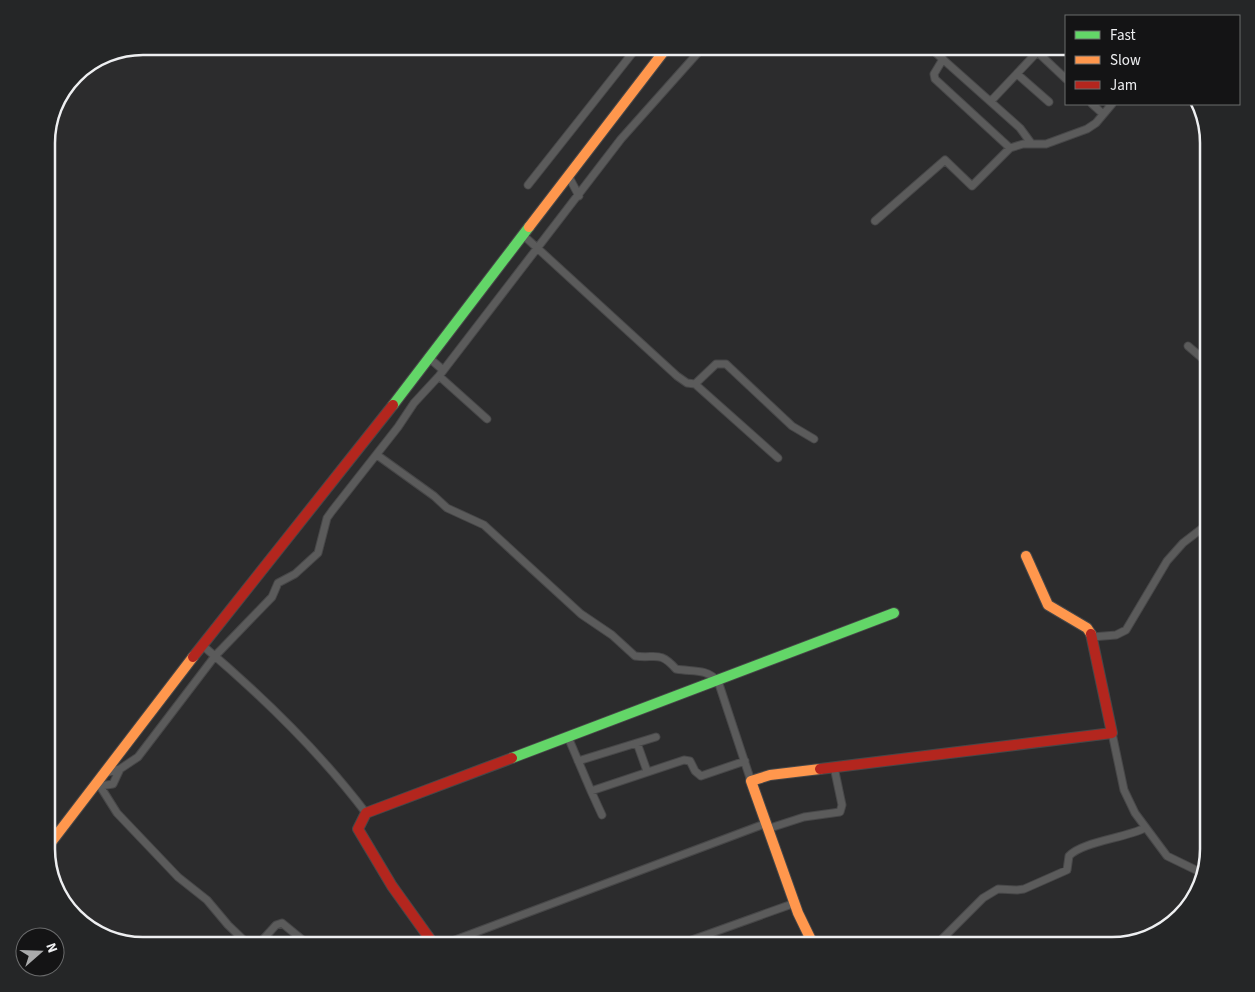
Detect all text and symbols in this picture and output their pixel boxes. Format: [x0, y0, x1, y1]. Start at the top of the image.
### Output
legend [1065, 15, 1240, 105]
text: Fast [1110, 25, 1136, 46]
text: Slow [1110, 50, 1141, 71]
text: Jam [1110, 75, 1137, 96]
north arrow [15, 927, 65, 977]
text: N [40, 940, 62, 956]

